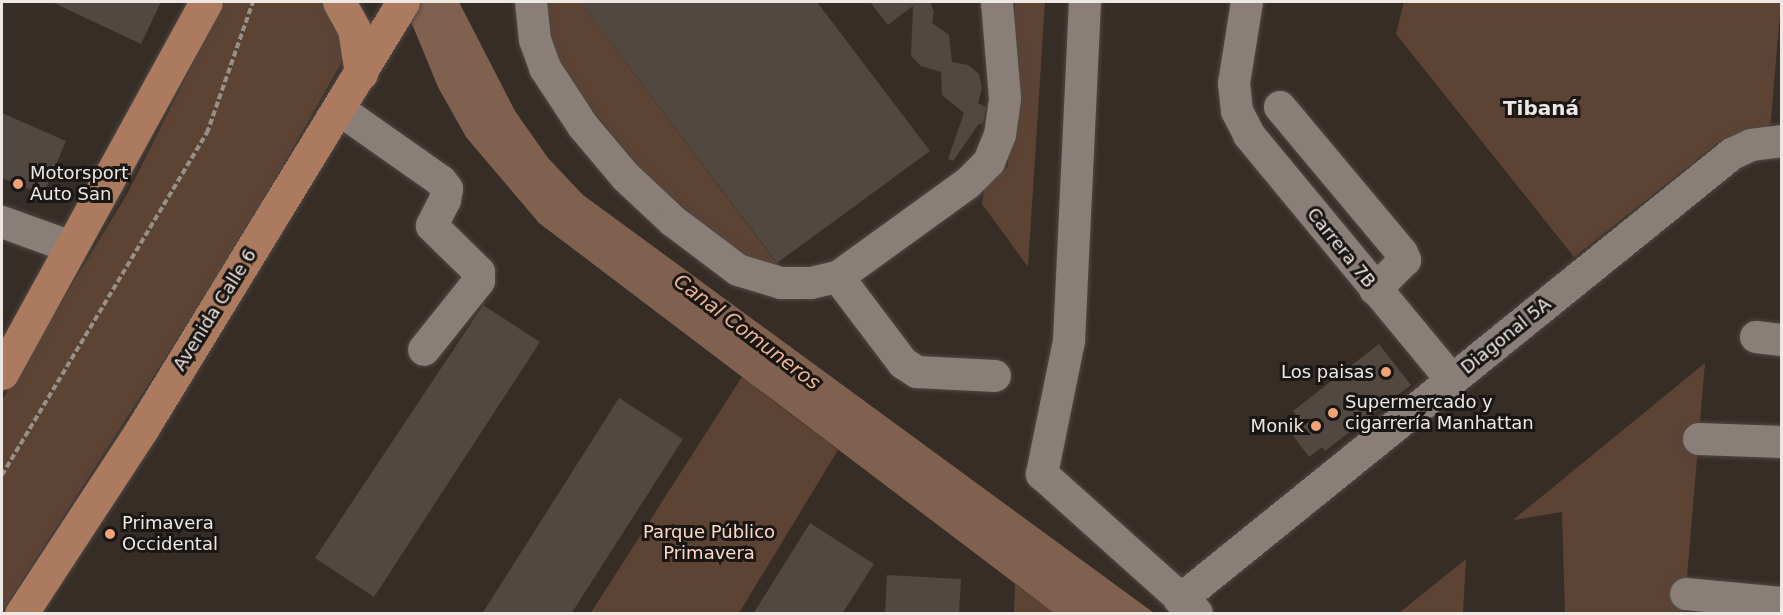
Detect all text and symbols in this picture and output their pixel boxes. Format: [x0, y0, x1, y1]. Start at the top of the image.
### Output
district label: Tibaná [1503, 96, 1579, 120]
place label: Motorsport Auto San [30, 163, 128, 206]
marker: Motorsport Auto San [11, 177, 25, 191]
street label: Carrera 7B [1302, 204, 1380, 292]
street label: Avenida Calle 6 [169, 245, 261, 375]
water label: Canal Comuneros [669, 269, 825, 395]
street label: Diagonal 5A [1457, 293, 1555, 379]
place label: Los paisas [1281, 361, 1374, 383]
marker: Los paisas [1379, 365, 1393, 379]
place label: Supermercado y cigarrería Manhattan [1345, 392, 1534, 434]
marker: Supermercado y cigarrería Manhattan [1326, 406, 1340, 420]
place label: Monik [1251, 415, 1304, 437]
marker: Monik [1309, 419, 1323, 433]
place label: Primavera Occidental [122, 513, 218, 556]
park label: Parque Público Primavera [643, 522, 775, 564]
marker: Primavera Occidental [103, 527, 117, 541]

